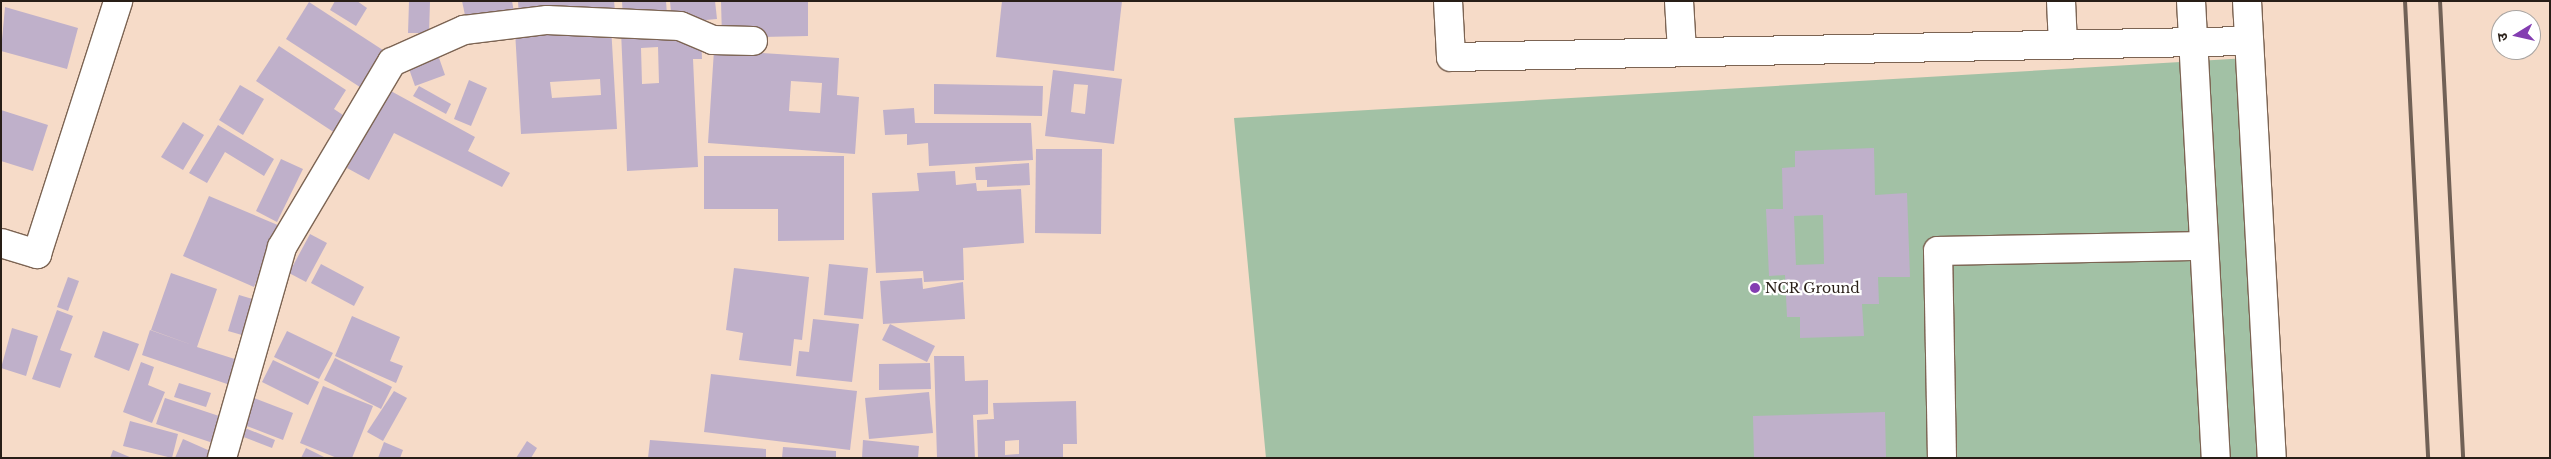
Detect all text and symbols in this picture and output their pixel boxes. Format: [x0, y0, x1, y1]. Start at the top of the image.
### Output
north arrow [2491, 10, 2541, 60]
text: उ [2493, 32, 2512, 43]
place label: NCR Ground [1765, 280, 1860, 296]
marker: NCR Ground [1749, 282, 1761, 294]

